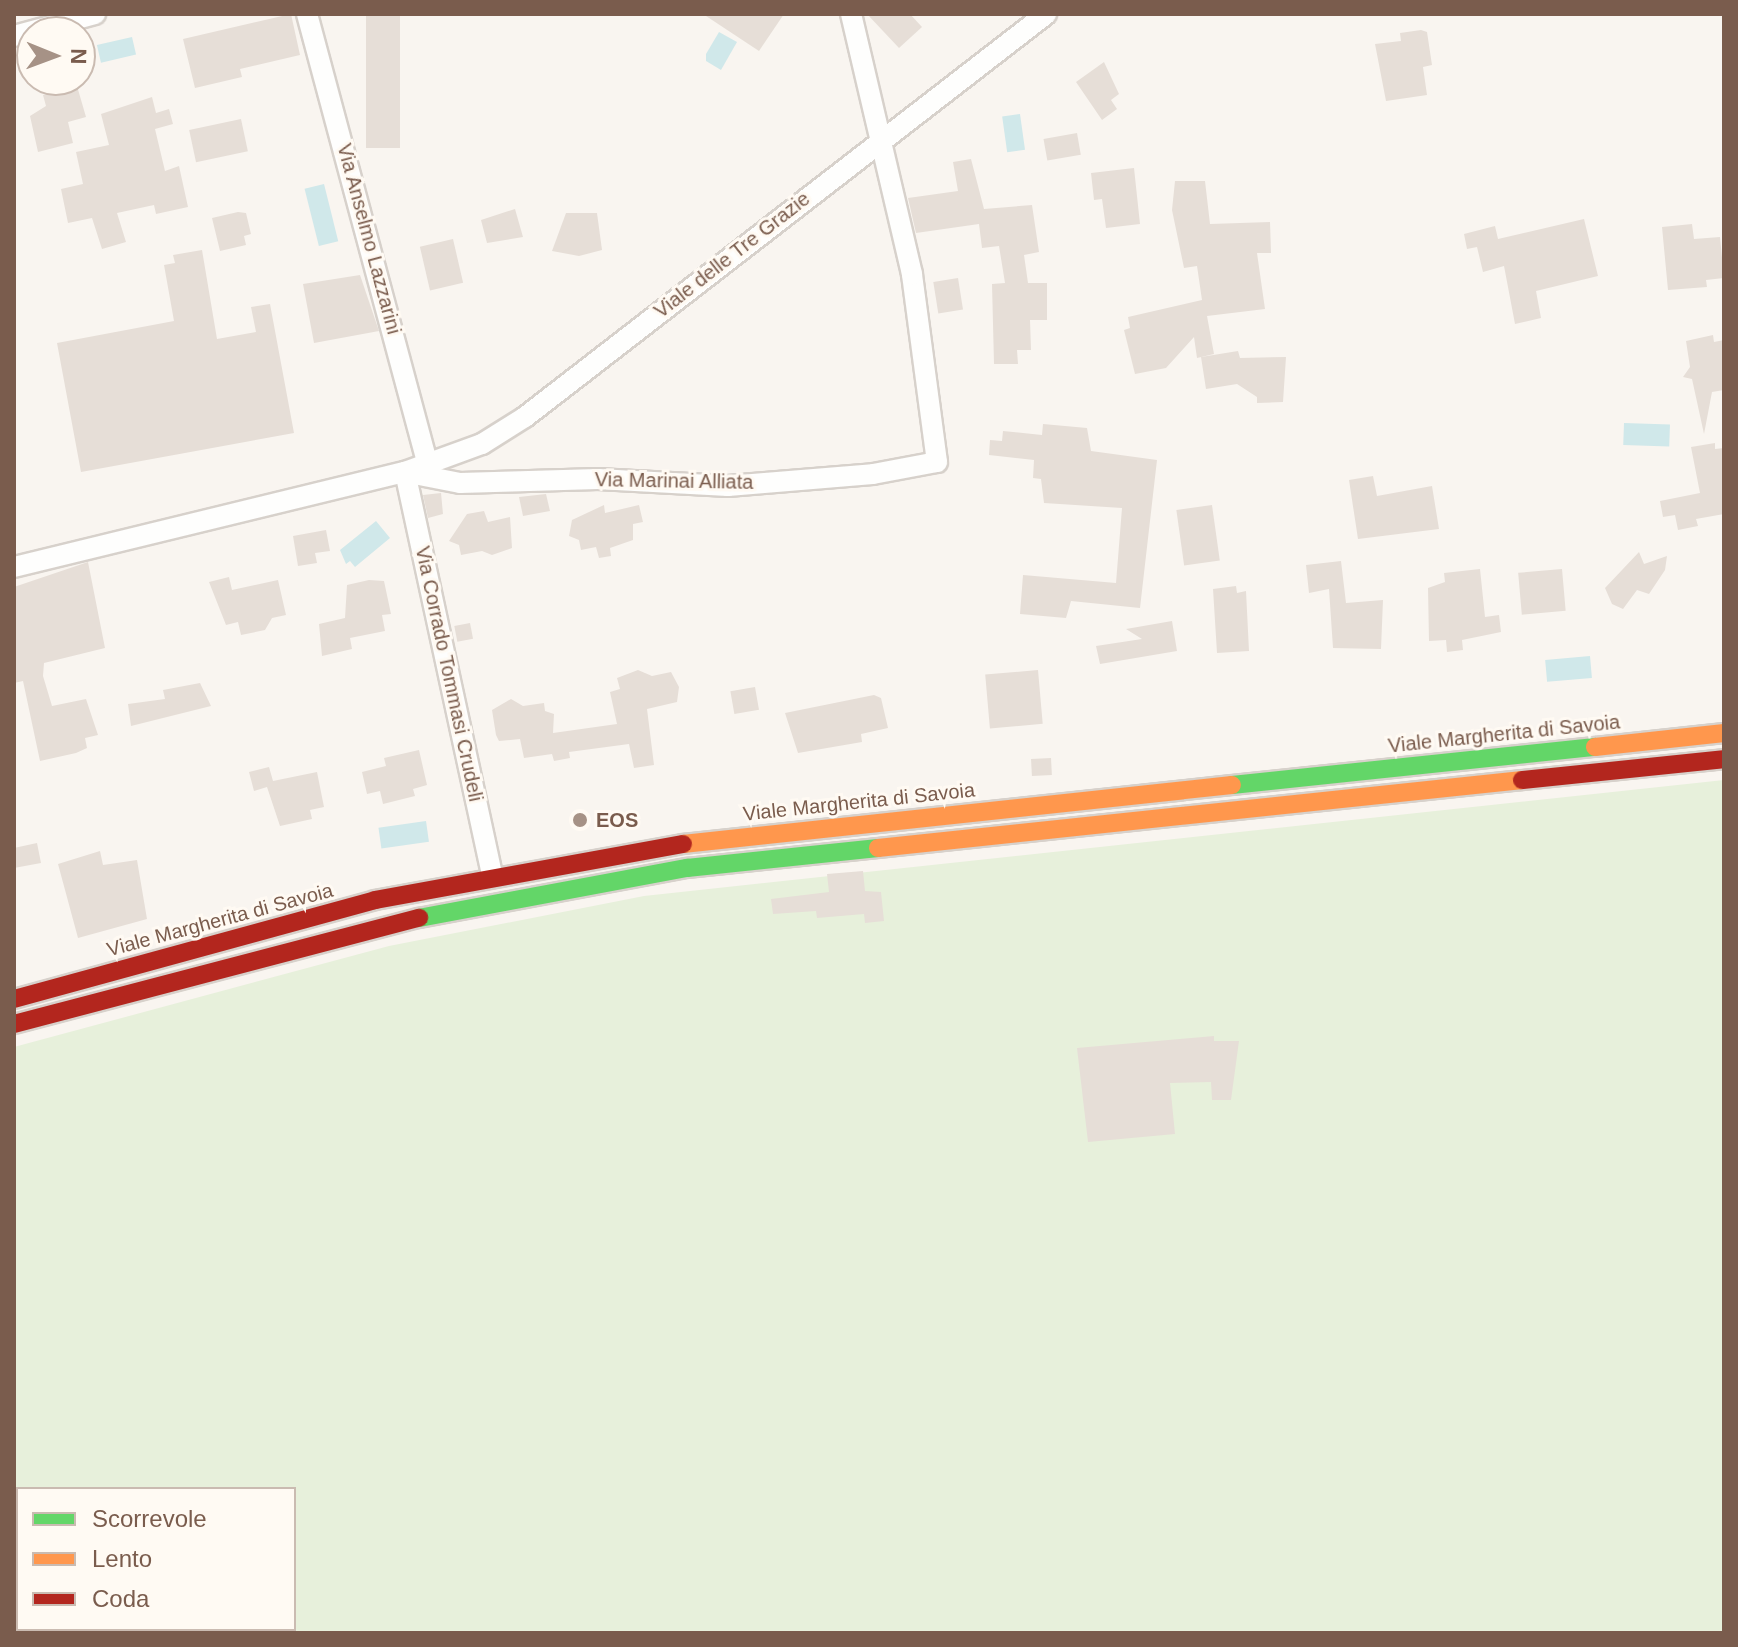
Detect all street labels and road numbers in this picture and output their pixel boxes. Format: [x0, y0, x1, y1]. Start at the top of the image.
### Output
street label: Via Anselmo Lazzarini [332, 141, 406, 337]
street label: Viale delle Tre Grazie [649, 187, 815, 323]
street label: Via Marinai Alliata [594, 468, 754, 494]
street label: Via Corrado Tommasi Crudeli [410, 544, 488, 804]
street label: Viale Margherita di Savoia [1387, 710, 1621, 758]
street label: Viale Margherita di Savoia [742, 778, 976, 826]
street label: Viale Margherita di Savoia [104, 878, 336, 962]

